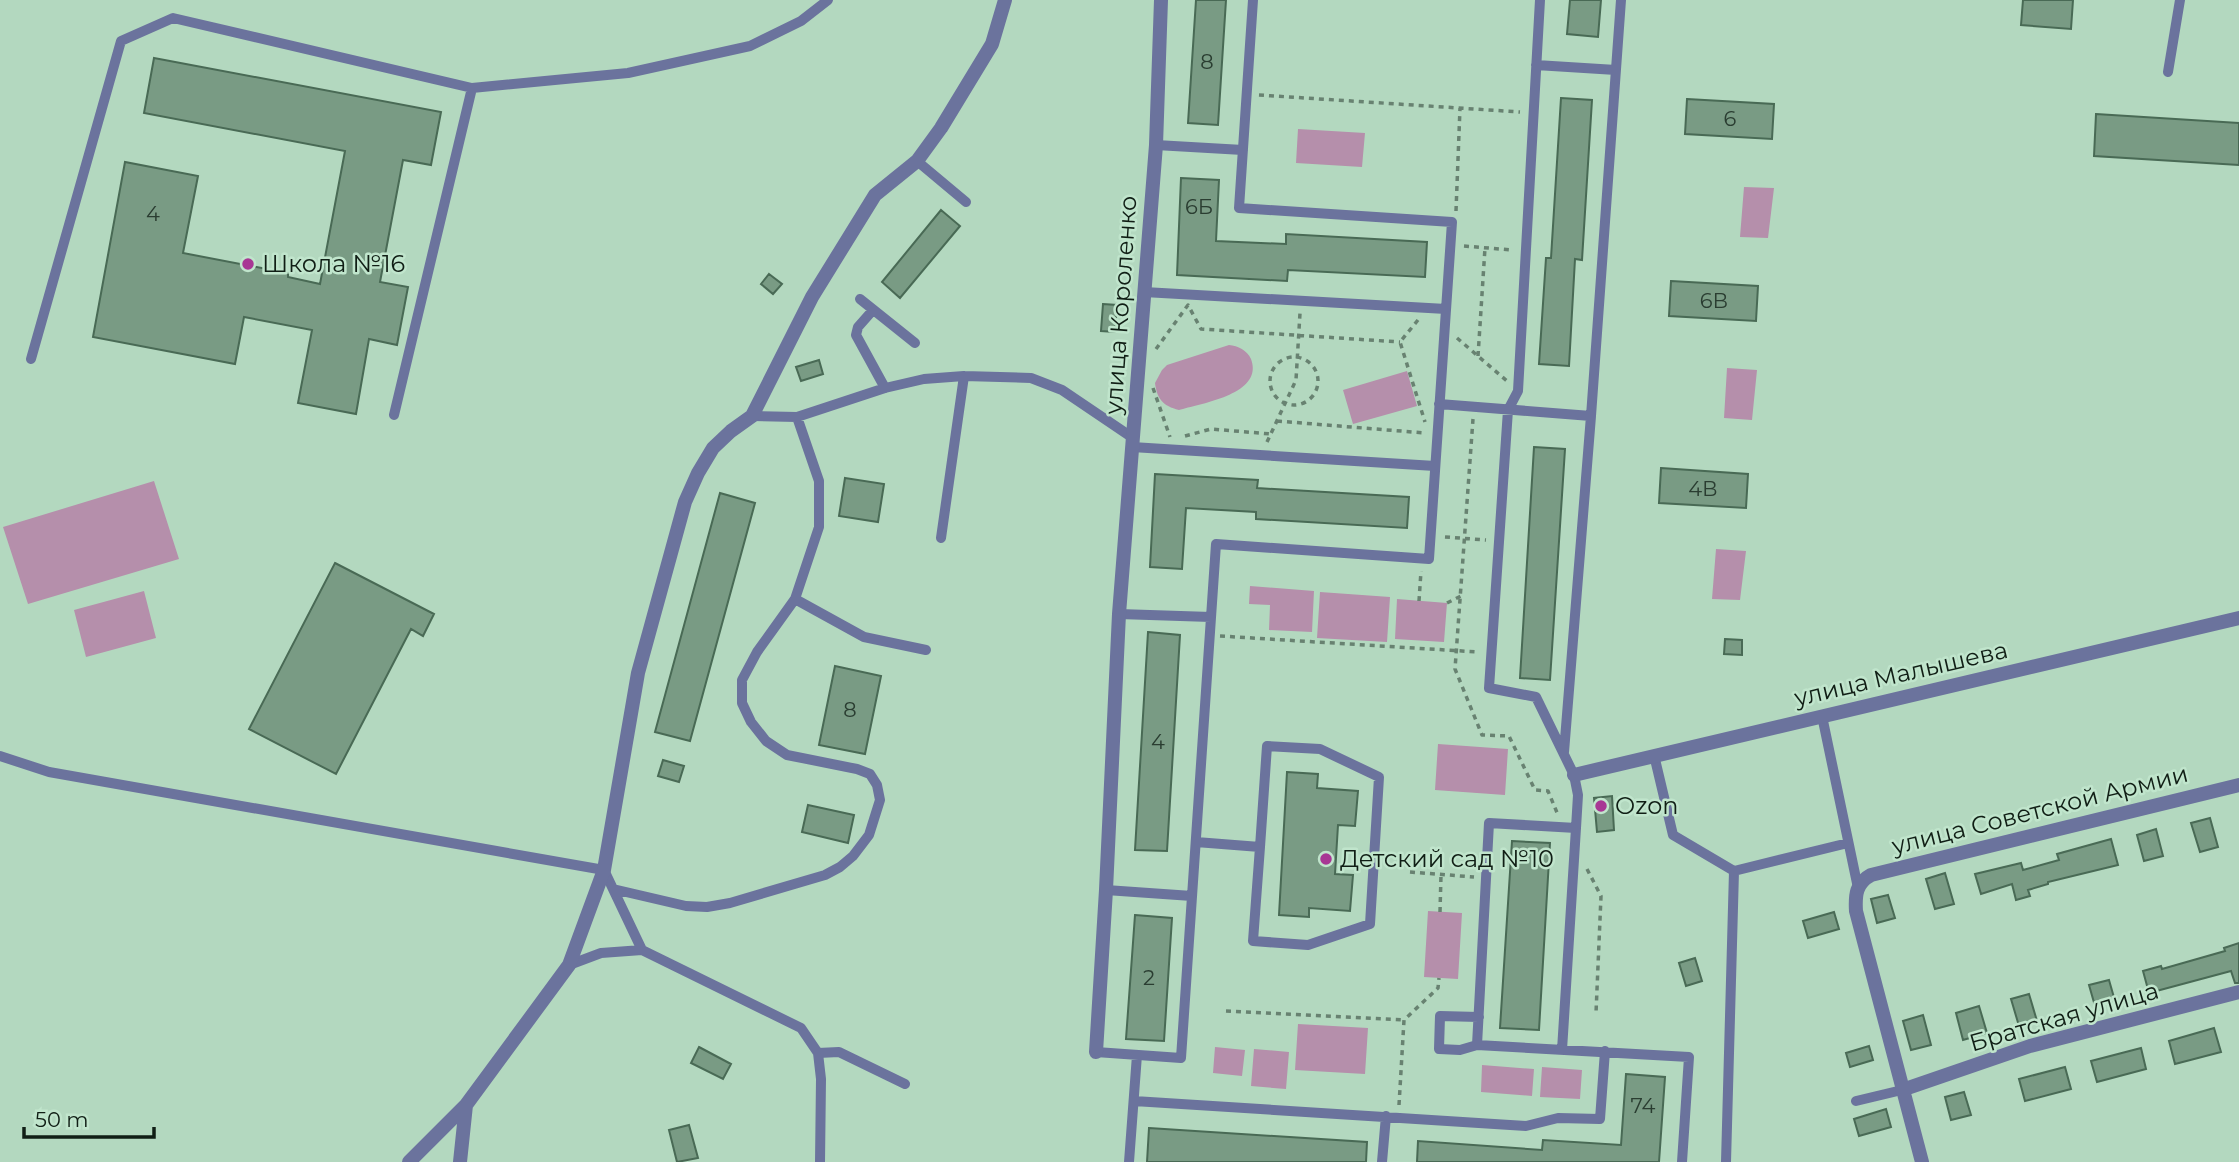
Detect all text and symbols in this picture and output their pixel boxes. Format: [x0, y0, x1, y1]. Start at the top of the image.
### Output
house number: 8 [1200, 49, 1214, 74]
house number: 6 [1724, 106, 1737, 131]
house number: 6Б [1185, 194, 1213, 219]
street label: улица Короленко [1098, 195, 1143, 416]
house number: 4 [146, 201, 160, 226]
place label: Школа №16 [262, 249, 405, 278]
marker: Школа №16 [240, 256, 256, 272]
house number: 6В [1700, 288, 1728, 313]
house number: 4В [1688, 476, 1718, 501]
street label: улица Малышева [1790, 635, 2010, 712]
house number: 8 [843, 697, 857, 722]
house number: 4 [1151, 729, 1165, 754]
street label: улица Советской Армии [1888, 759, 2191, 861]
place label: Ozon [1615, 791, 1678, 820]
marker: Ozon [1593, 798, 1609, 814]
place label: Детский сад №10 [1340, 844, 1554, 873]
marker: Детский сад №10 [1318, 851, 1334, 867]
house number: 2 [1143, 965, 1155, 990]
street label: Братская улица [1966, 976, 2162, 1057]
house number: 74 [1631, 1093, 1656, 1118]
scale bar [24, 1096, 154, 1140]
text: 50 m [35, 1107, 89, 1132]

